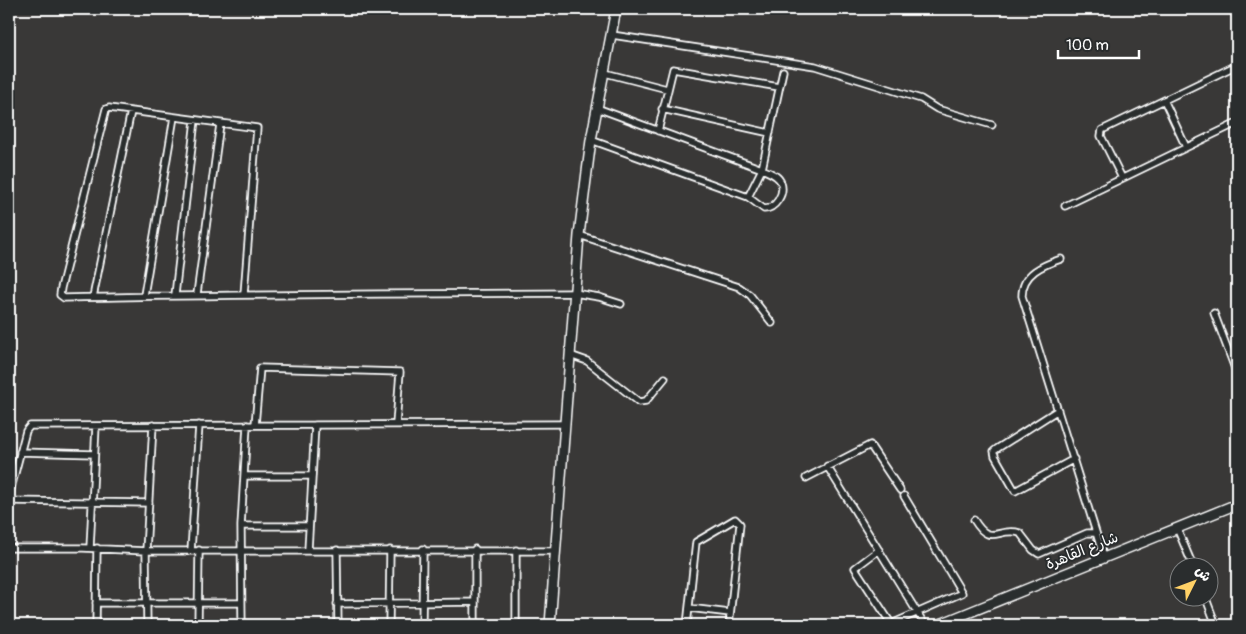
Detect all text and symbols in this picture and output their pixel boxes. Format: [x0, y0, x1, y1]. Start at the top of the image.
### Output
scale bar [1058, 28, 1140, 60]
text: 100 m [1066, 36, 1109, 55]
street label: شارع القاهرة [1043, 528, 1121, 574]
north arrow [1168, 556, 1218, 606]
text: ش [1192, 562, 1215, 585]

